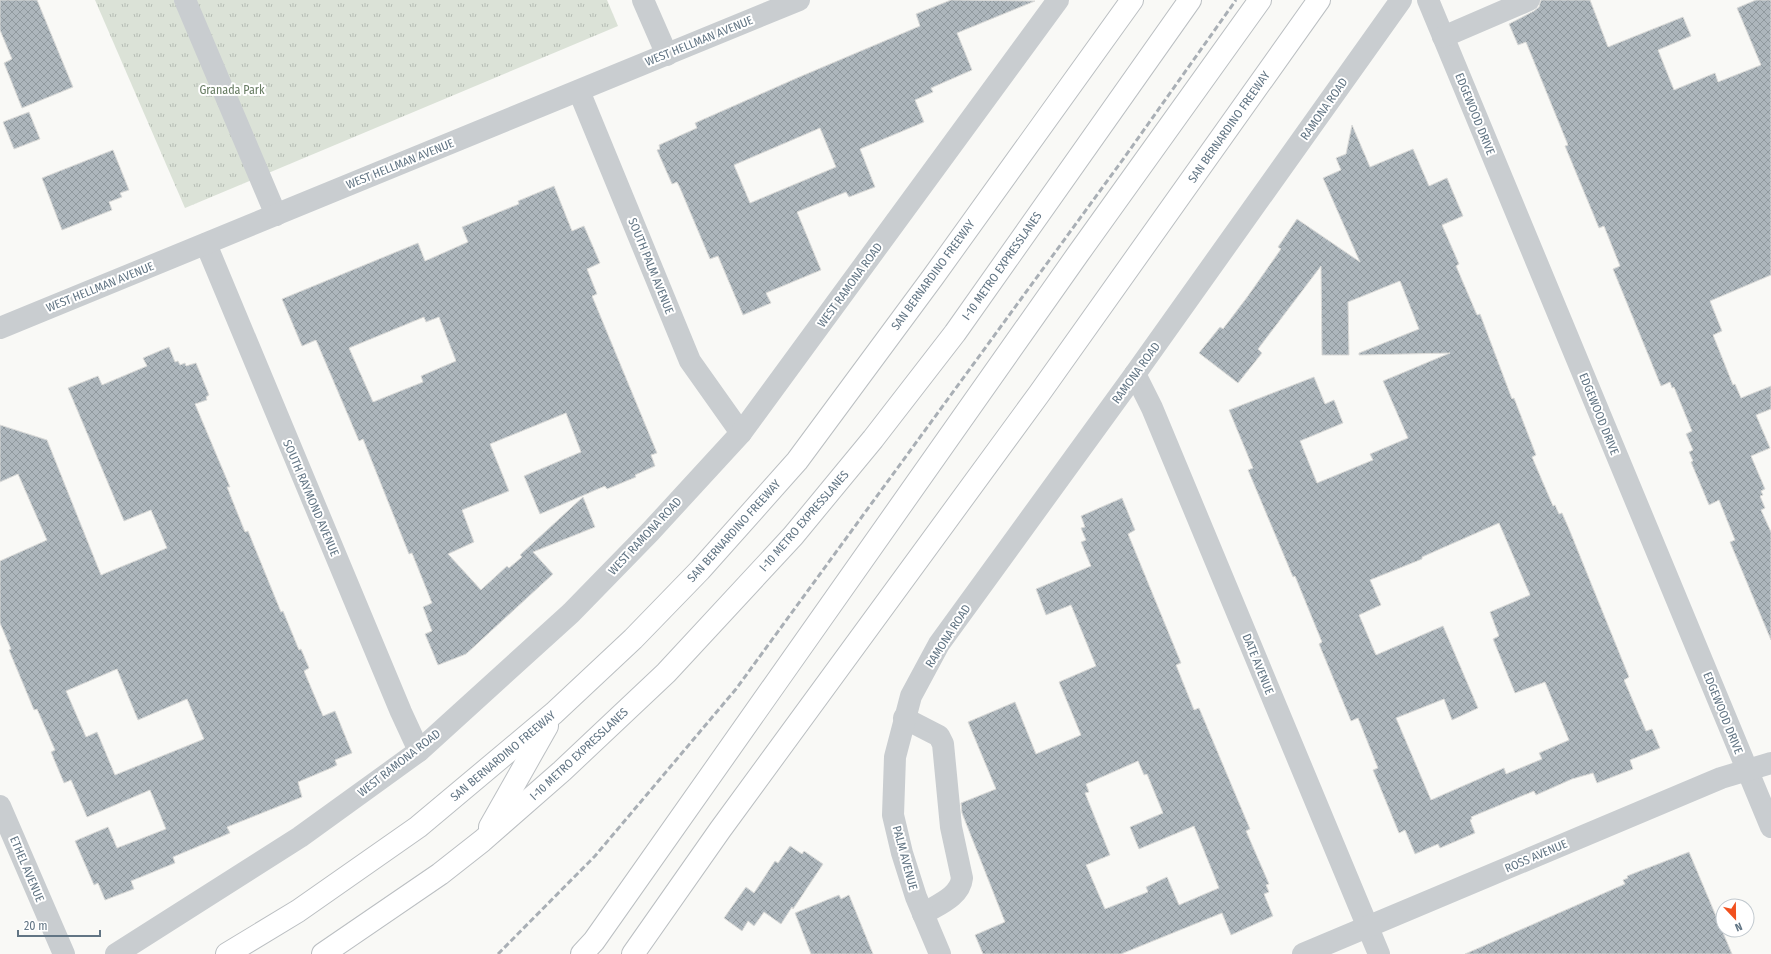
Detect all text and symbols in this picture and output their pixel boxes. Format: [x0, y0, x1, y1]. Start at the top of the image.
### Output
street label: WEST HELLMAN AVENUE [643, 13, 755, 69]
street label: SAN BERNARDINO FREEWAY [1185, 69, 1273, 185]
street label: EDGEWOOD DRIVE [1452, 71, 1498, 157]
street label: RAMONA ROAD [1298, 75, 1350, 143]
park label: Granada Park [199, 83, 265, 97]
street label: WEST HELLMAN AVENUE [344, 136, 456, 192]
street label: I-10 METRO EXPRESSLANES [959, 209, 1045, 323]
street label: SOUTH PALM AVENUE [625, 216, 677, 316]
street label: SAN BERNARDINO FREEWAY [888, 217, 978, 333]
street label: WEST RAMONA ROAD [815, 240, 885, 330]
street label: WEST HELLMAN AVENUE [44, 259, 156, 315]
street label: RAMONA ROAD [1109, 340, 1163, 406]
street label: EDGEWOOD DRIVE [1576, 371, 1622, 457]
street label: SOUTH RAYMOND AVENUE [280, 438, 342, 559]
street label: I-10 METRO EXPRESSLANES [756, 468, 852, 574]
street label: SAN BERNARDINO FREEWAY [684, 477, 784, 585]
street label: WEST RAMONA ROAD [605, 494, 685, 578]
street label: RAMONA ROAD [922, 602, 974, 670]
street label: DATE AVENUE [1239, 632, 1277, 697]
street label: EDGEWOOD DRIVE [1700, 670, 1746, 756]
street label: I-10 METRO EXPRESSLANES [527, 705, 631, 803]
street label: SAN BERNARDINO FREEWAY [448, 708, 558, 804]
street label: WEST RAMONA ROAD [355, 726, 443, 800]
street label: PALM AVENUE [890, 824, 920, 892]
street label: ETHEL AVENUE [7, 834, 47, 904]
street label: ROSS AVENUE [1503, 836, 1570, 875]
north arrow [1715, 898, 1755, 938]
scale bar [18, 912, 100, 938]
text: 20 m [24, 919, 48, 933]
text: N [1733, 920, 1744, 934]

